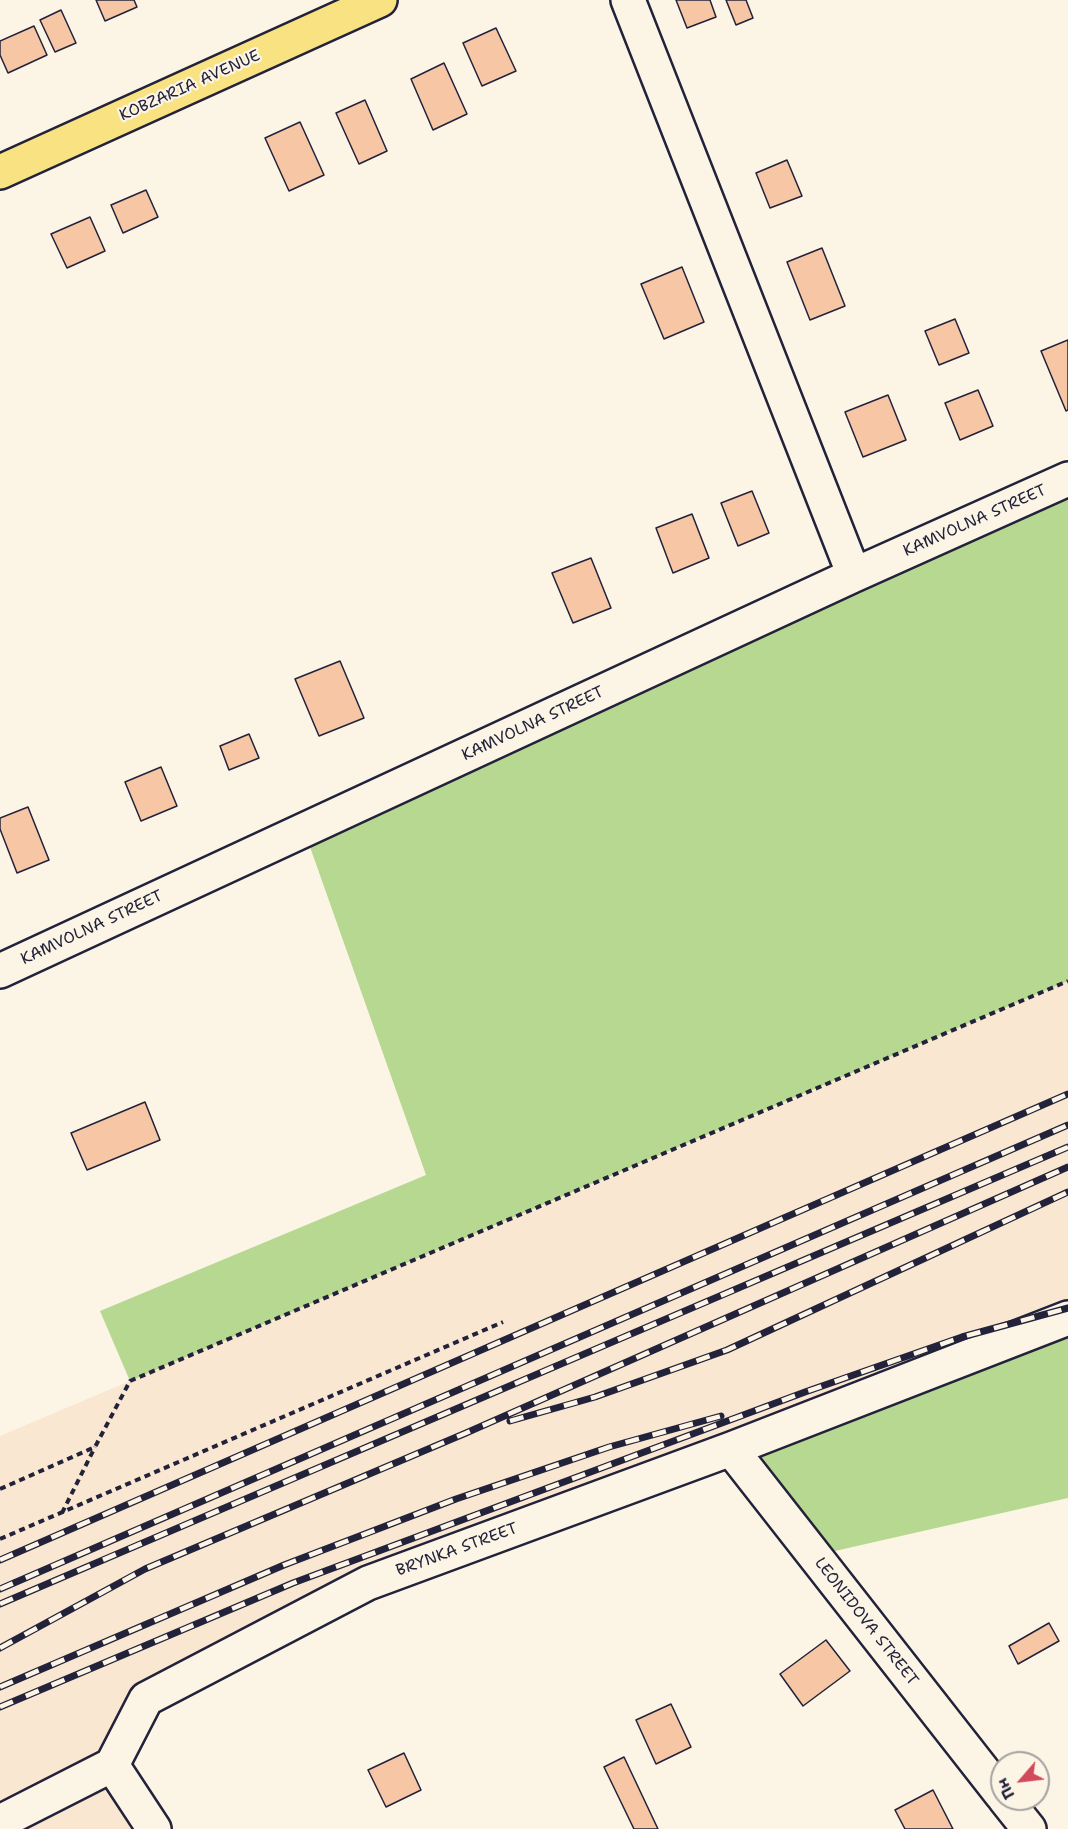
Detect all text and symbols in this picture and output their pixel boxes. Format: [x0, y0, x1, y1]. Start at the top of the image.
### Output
street label: KOBZARIA AVENUE [117, 46, 263, 126]
street label: KAMVOLNA STREET [900, 481, 1050, 561]
street label: KAMVOLNA STREET [459, 683, 607, 765]
street label: KAMVOLNA STREET [18, 887, 166, 969]
street label: BRYNKA STREET [394, 1519, 520, 1581]
street label: LEONIDOVA STREET [810, 1554, 922, 1690]
north arrow [990, 1751, 1050, 1811]
text: Пн [991, 1774, 1020, 1803]

